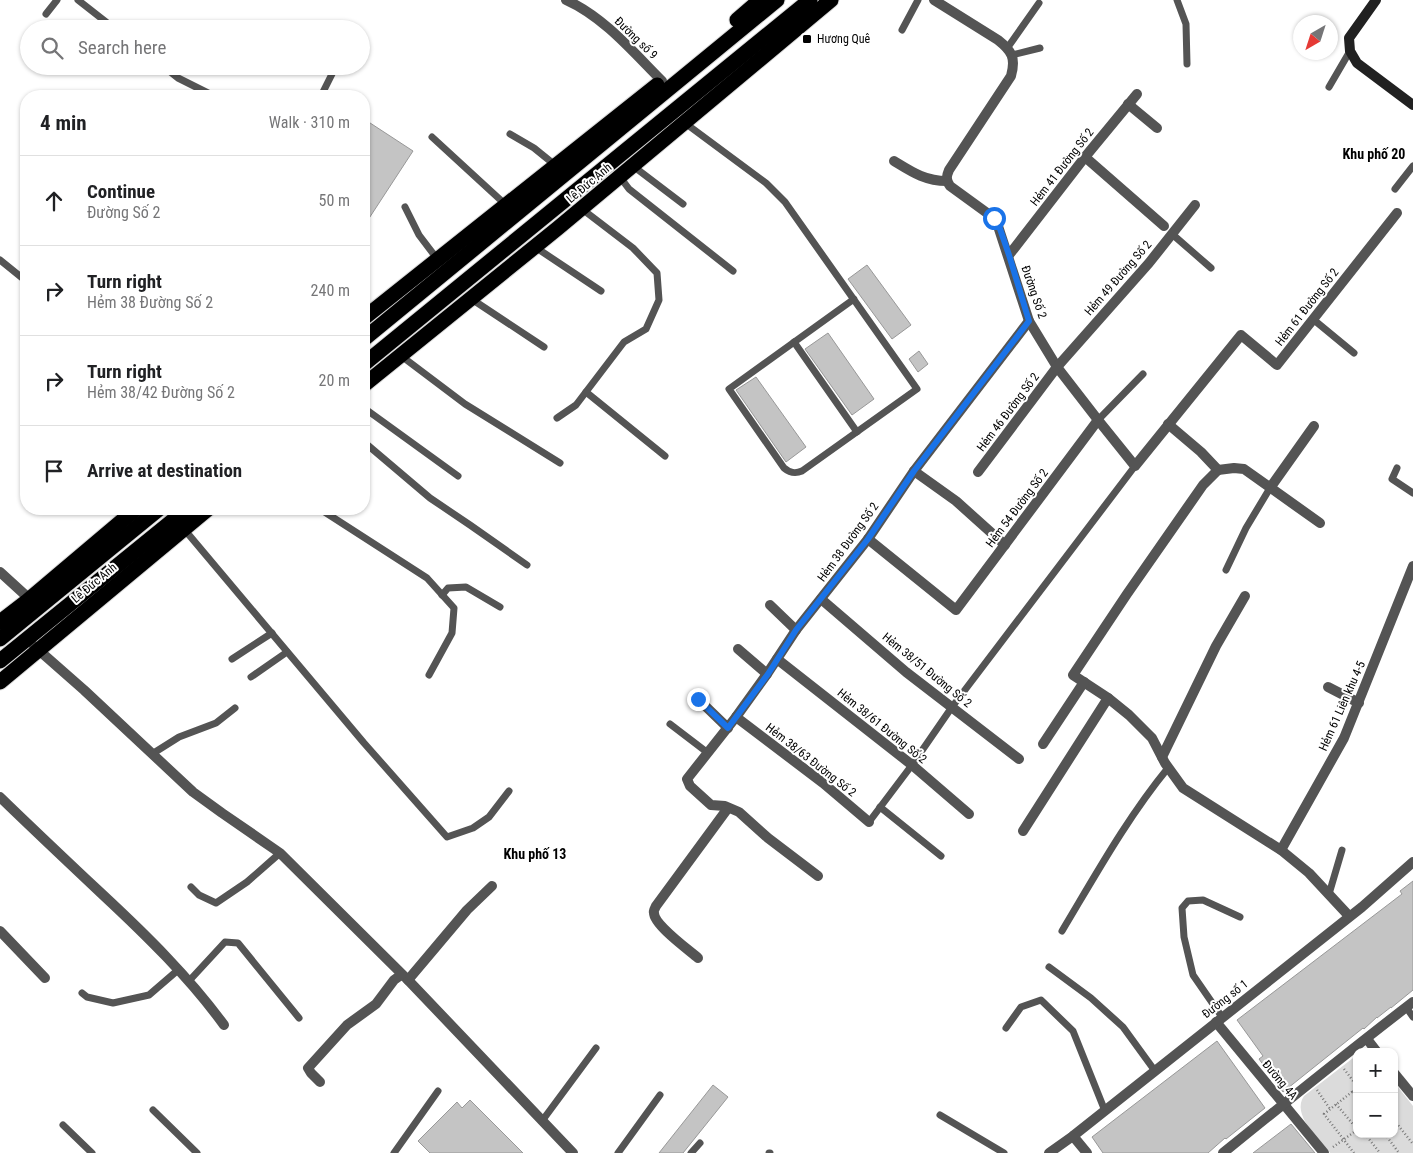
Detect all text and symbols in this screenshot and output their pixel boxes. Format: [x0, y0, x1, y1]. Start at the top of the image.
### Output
street label: Đường số 9 [612, 14, 660, 62]
north arrow [1293, 15, 1338, 60]
search box [20, 20, 370, 75]
place label: Hương Quê [817, 32, 871, 46]
marker: Hương Quê [801, 33, 813, 45]
icon: search [38, 34, 66, 62]
text: Search here [78, 36, 166, 59]
text: 4 min [40, 111, 87, 135]
text: Walk · 310 m [269, 113, 350, 132]
street label: Hẻm 41 Đường Số 2 [1027, 125, 1097, 209]
district label: Khu phố 20 [1343, 146, 1405, 162]
street label: Lê Đức Anh [564, 160, 615, 206]
text: Continue [87, 180, 155, 203]
icon: ahead [40, 187, 68, 215]
text: 50 m [318, 191, 350, 210]
text: Đường Số 2 [87, 203, 160, 222]
route start [983, 207, 1006, 230]
street label: Hẻm 49 Đường Số 2 [1082, 238, 1154, 318]
street label: Đường Số 2 [1018, 264, 1050, 320]
street label: Hẻm 61 Đường Số 2 [1272, 265, 1342, 349]
text: Turn right [87, 270, 162, 293]
icon: right [40, 277, 68, 305]
text: 240 m [311, 281, 350, 300]
text: Hẻm 38 Đường Số 2 [87, 293, 213, 312]
text: Turn right [87, 360, 162, 383]
icon: right [40, 367, 68, 395]
street label: Hẻm 46 Đường Số 2 [974, 370, 1042, 454]
text: 20 m [318, 371, 350, 390]
text: Hẻm 38/42 Đường Số 2 [87, 383, 235, 402]
icon: arrive [40, 457, 68, 485]
text: Arrive at destination [87, 459, 242, 482]
street label: Hẻm 54 Đường Số 2 [983, 466, 1051, 550]
street label: Hẻm 38 Đường Số 2 [815, 500, 881, 584]
street label: Lê Đức Anh [69, 560, 120, 606]
street label: Hẻm 38/51 Đường Số 2 [880, 630, 975, 710]
street label: Hẻm 61 Liên khu 4-5 [1316, 659, 1368, 753]
street label: Hẻm 38/61 Đường Số 2 [835, 686, 930, 766]
route end [687, 688, 710, 711]
street label: Hẻm 38/63 Đường Số 2 [763, 720, 859, 800]
district label: Khu phố 13 [504, 846, 566, 862]
street label: Đường số 1 [1199, 977, 1251, 1021]
map controls [1353, 1048, 1398, 1138]
button: + [1353, 1048, 1398, 1093]
street label: Đường 4A [1260, 1057, 1301, 1103]
button: − [1353, 1093, 1398, 1138]

